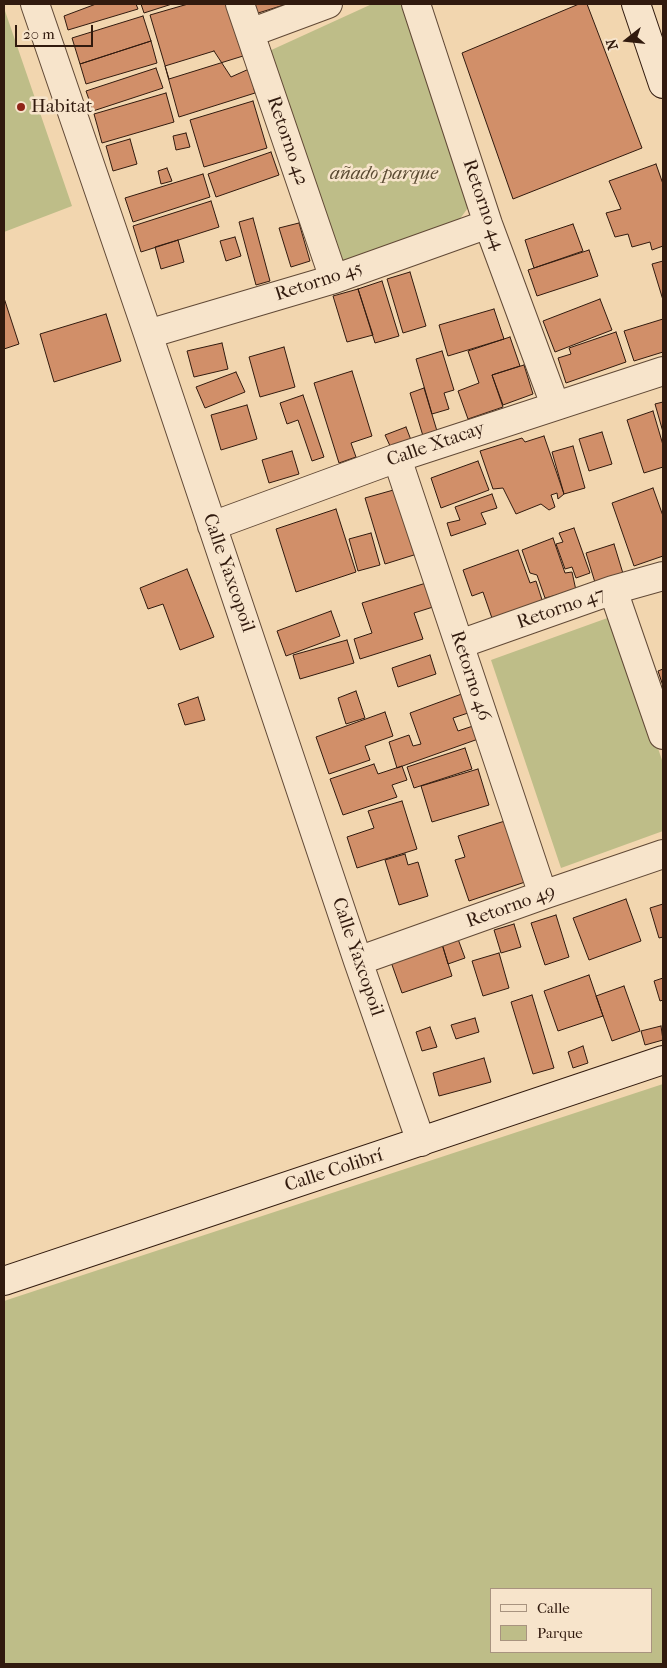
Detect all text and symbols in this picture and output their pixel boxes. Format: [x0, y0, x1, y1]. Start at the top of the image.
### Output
scale bar [18, 15, 95, 47]
north arrow [602, 15, 652, 65]
text: 20 m [23, 25, 55, 43]
text: N [602, 37, 622, 52]
street label: Retorno 42 [261, 93, 313, 189]
place label: Habitat [31, 96, 92, 118]
marker: Habitat [15, 101, 27, 113]
street label: Retorno 44 [457, 157, 509, 253]
park label: añado parque [330, 163, 438, 185]
street label: Retorno 45 [272, 257, 366, 307]
street label: Calle Xtacay [384, 418, 488, 472]
street label: Calle Yaxcopoil [197, 511, 259, 635]
street label: Retorno 47 [514, 583, 608, 635]
street label: Retorno 46 [445, 628, 495, 724]
street label: Retorno 49 [463, 880, 559, 934]
street label: Calle Yaxcopoil [326, 895, 388, 1019]
street label: Calle Colibrí [282, 1144, 386, 1198]
legend [490, 1588, 652, 1653]
text: Calle [537, 1599, 570, 1617]
text: Parque [537, 1624, 583, 1642]

